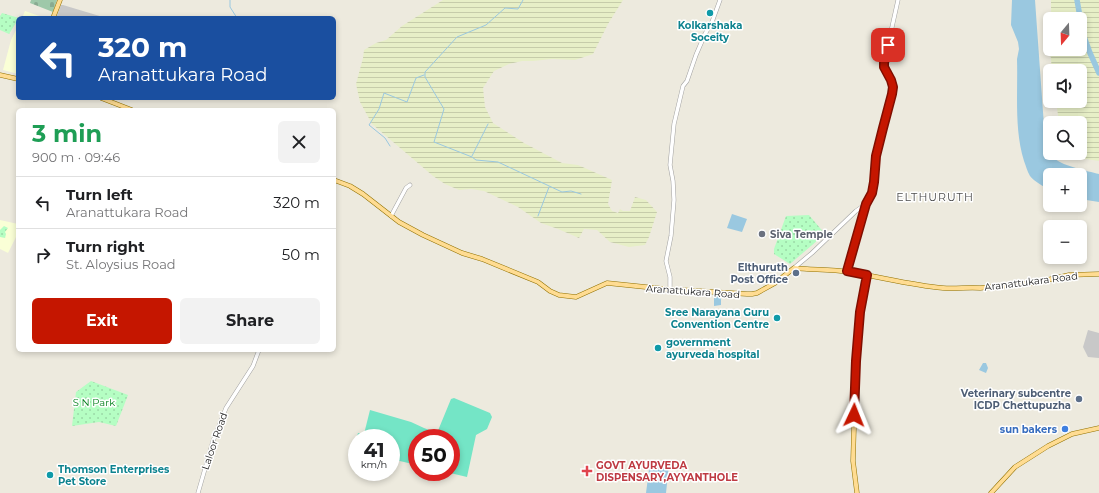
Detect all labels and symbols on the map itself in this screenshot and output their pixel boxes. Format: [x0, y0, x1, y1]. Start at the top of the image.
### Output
marker: Kolkarshaka Soceity [705, 8, 715, 18]
north arrow [1043, 12, 1087, 56]
place label: Kolkarshaka Soceity [678, 19, 742, 44]
pin [871, 28, 905, 62]
district label: ELTHURUTH [896, 190, 974, 204]
place label: Siva Temple [770, 228, 833, 241]
marker: Siva Temple [757, 229, 767, 239]
place label: Elthuruth Post Office [730, 261, 788, 286]
marker: Elthuruth Post Office [791, 268, 801, 278]
street label: Aranattukara Road [984, 269, 1079, 294]
street label: Aranattukara Road [646, 282, 740, 301]
place label: Sree Narayana Guru Convention Centre [665, 306, 769, 331]
marker: Sree Narayana Guru Convention Centre [772, 313, 782, 323]
place label: government ayurveda hospital [666, 336, 760, 361]
marker: government ayurveda hospital [653, 343, 663, 353]
place label: Veterinary subcentre ICDP Chettupuzha [960, 387, 1071, 412]
position arrow [833, 394, 875, 436]
marker: Veterinary subcentre ICDP Chettupuzha [1074, 394, 1084, 404]
park label: S N Park [73, 396, 115, 409]
street label: Laloor Road [199, 411, 230, 472]
place label: sun bakers [1000, 423, 1058, 436]
marker: sun bakers [1060, 424, 1070, 434]
speed limit sign: 50 [408, 429, 460, 481]
place label: GOVT AYURVEDA DISPENSARY,AYYANTHOLE [596, 459, 738, 484]
place label: Thomson Enterprises Pet Store [58, 463, 170, 488]
marker: GOVT AYURVEDA DISPENSARY,AYYANTHOLE [581, 465, 593, 477]
marker: Thomson Enterprises Pet Store [45, 470, 55, 480]

